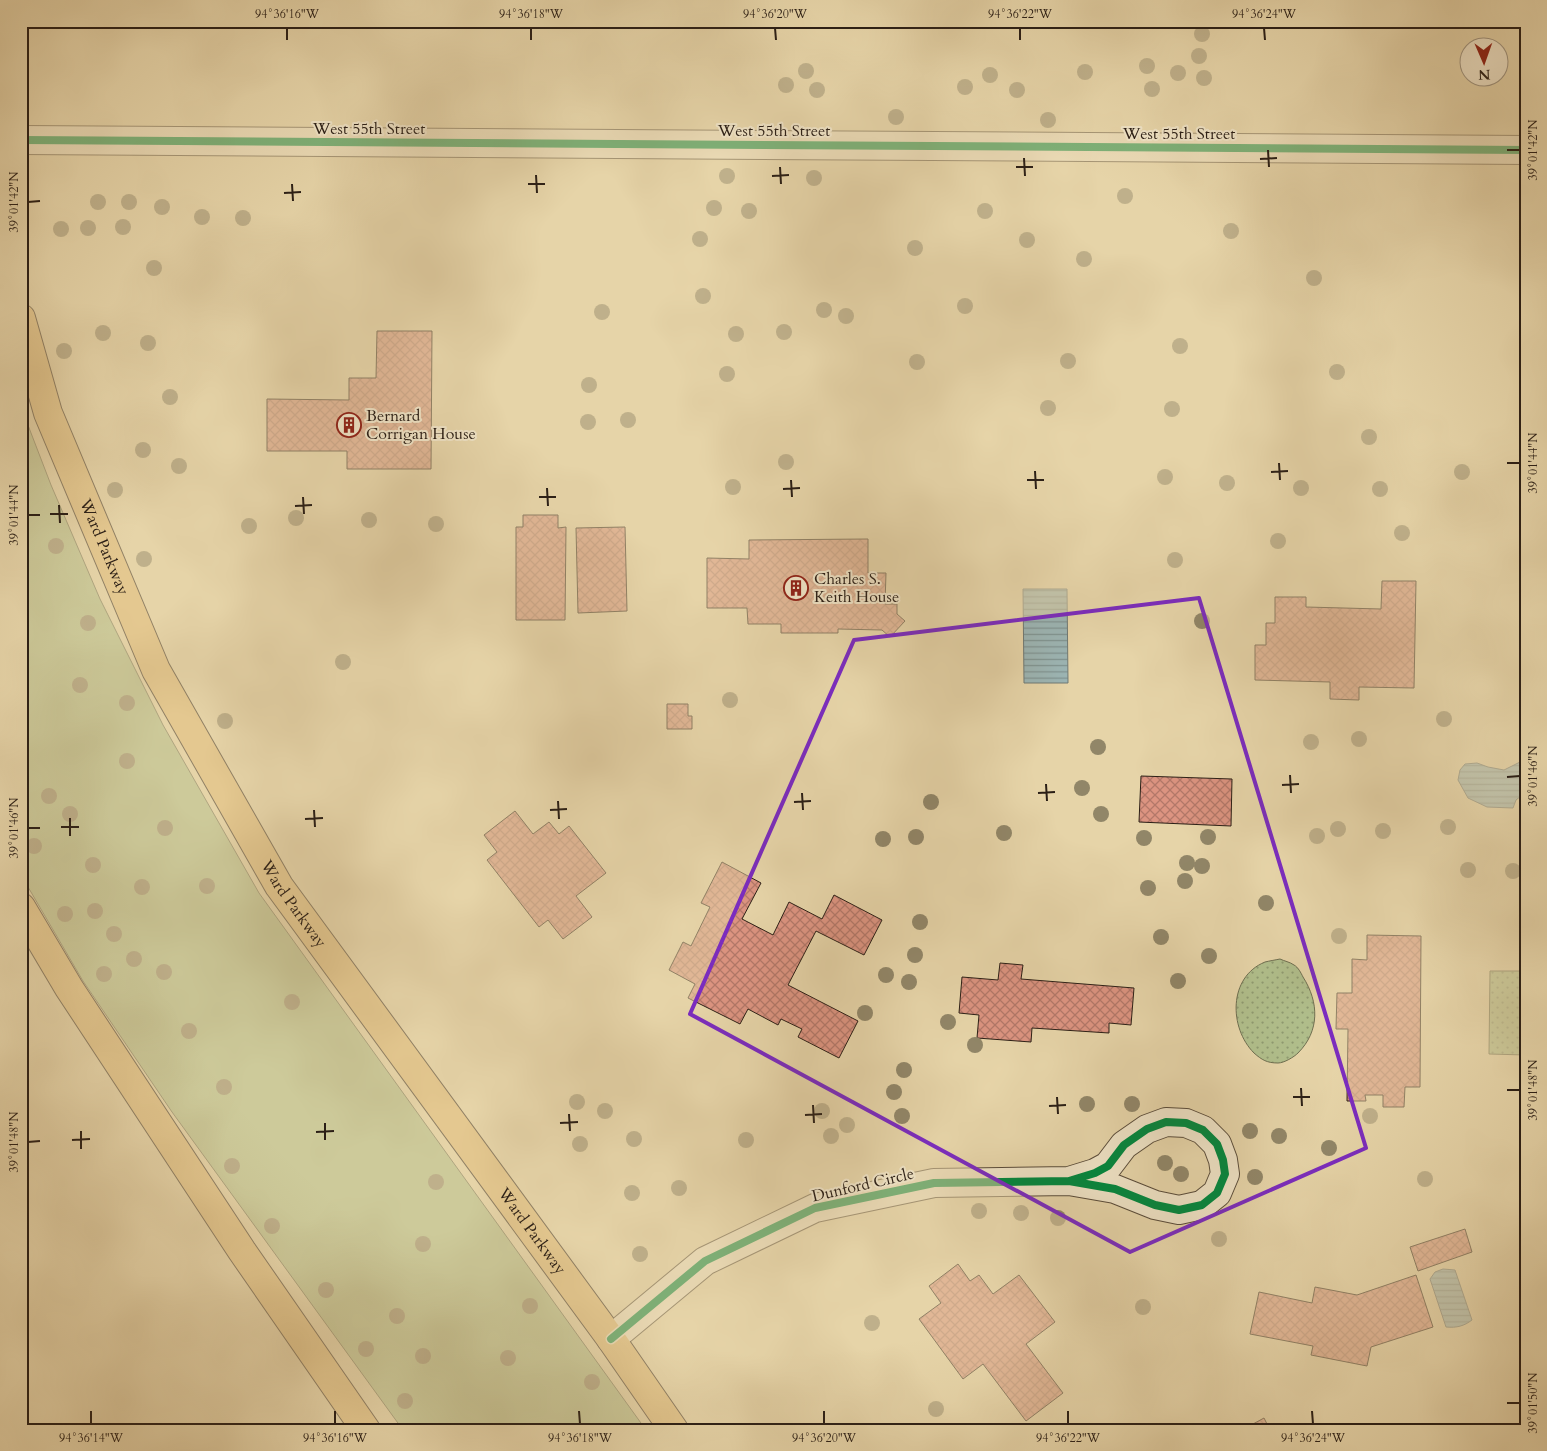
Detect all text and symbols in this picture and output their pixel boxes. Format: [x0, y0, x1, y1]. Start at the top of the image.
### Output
text: 94°36'16"W [255, 6, 320, 22]
text: 94°36'18"W [499, 6, 564, 22]
text: 94°36'20"W [743, 6, 808, 22]
text: 94°36'22"W [988, 6, 1053, 22]
text: 94°36'24"W [1232, 6, 1297, 22]
north arrow [1460, 38, 1510, 88]
text: N [1478, 65, 1491, 84]
street label: West 55th Street [312, 118, 425, 140]
text: 39°01'42"N [1525, 119, 1541, 180]
street label: West 55th Street [717, 120, 830, 142]
street label: West 55th Street [1122, 123, 1235, 145]
text: 39°01'42"N [6, 171, 22, 232]
place label: Bernard Corrigan House [366, 405, 476, 445]
building icon: Bernard Corrigan House [336, 412, 362, 438]
text: 39°01'44"N [1525, 432, 1541, 493]
text: 39°01'44"N [6, 484, 22, 545]
street label: Ward Parkway [74, 495, 134, 599]
place label: Charles S. Keith House [814, 568, 899, 608]
building icon: Charles S. Keith House [783, 575, 809, 601]
text: 39°01'46"N [1525, 745, 1541, 806]
text: 39°01'46"N [6, 797, 22, 858]
street label: Ward Parkway [255, 855, 332, 953]
text: 39°01'48"N [1525, 1059, 1541, 1120]
text: 39°01'48"N [6, 1111, 22, 1172]
street label: Dunford Circle [810, 1163, 916, 1207]
street label: Ward Parkway [492, 1183, 571, 1279]
text: 39°01'50"N [1525, 1372, 1541, 1433]
text: 94°36'14"W [59, 1430, 124, 1446]
text: 94°36'16"W [303, 1430, 368, 1446]
text: 94°36'18"W [548, 1430, 613, 1446]
text: 94°36'20"W [792, 1430, 857, 1446]
text: 94°36'22"W [1036, 1430, 1101, 1446]
text: 94°36'24"W [1281, 1430, 1346, 1446]

